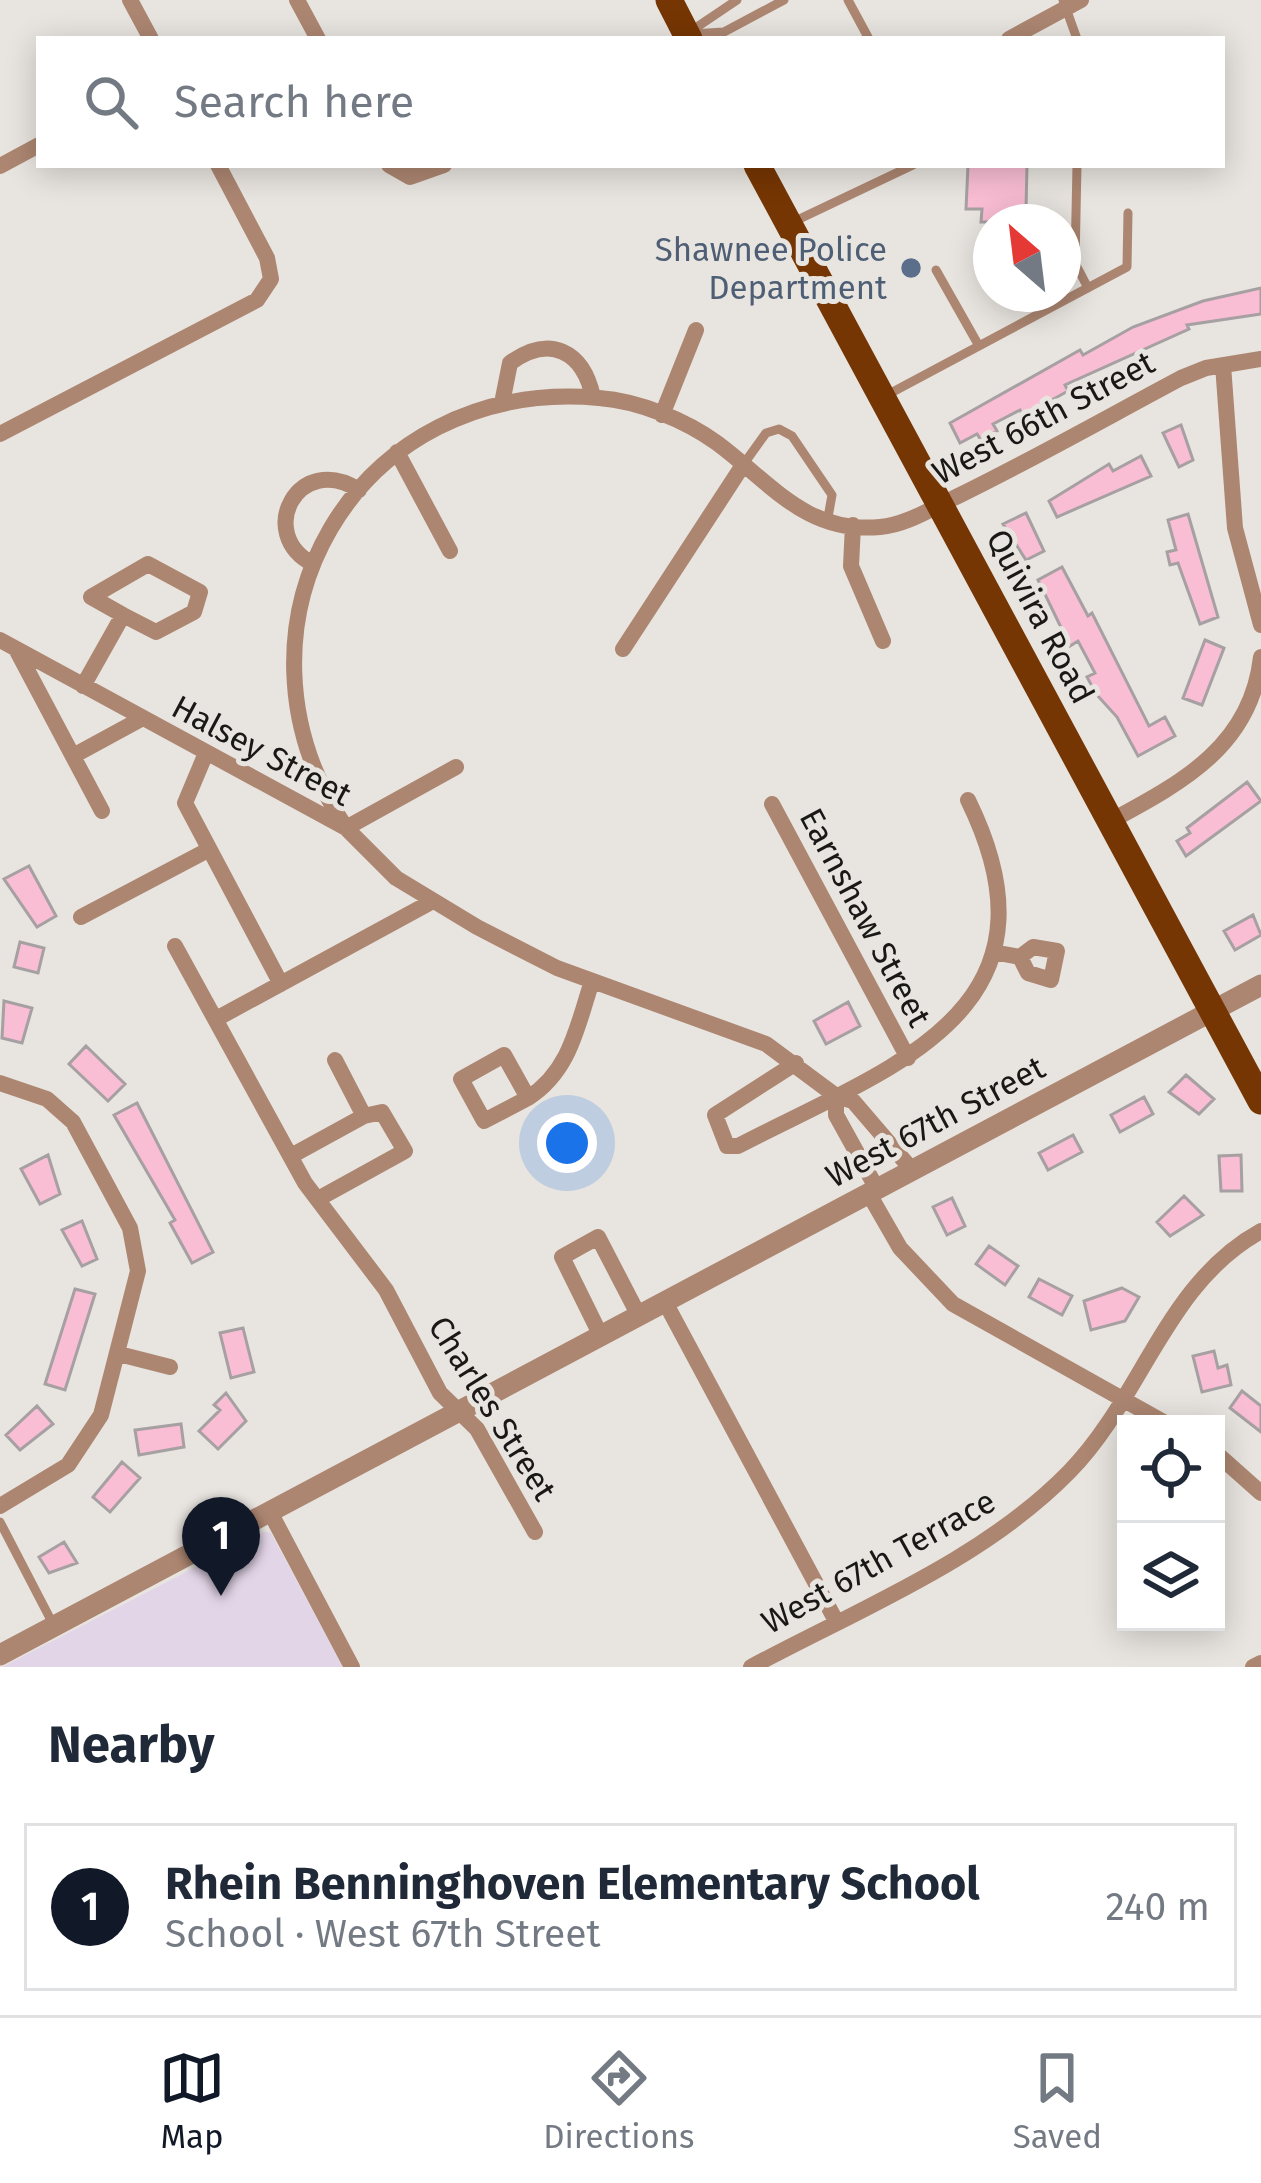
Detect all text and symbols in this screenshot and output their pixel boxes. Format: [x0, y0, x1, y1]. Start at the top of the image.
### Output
search box [36, 36, 1225, 168]
icon: search [78, 69, 144, 135]
text: Search here [174, 75, 414, 129]
north arrow [973, 204, 1081, 312]
place label: Shawnee Police Department [655, 230, 887, 308]
marker: Shawnee Police Department [898, 255, 924, 281]
street label: West 66th Street [926, 343, 1161, 493]
street label: Quivira Road [978, 523, 1103, 710]
street label: Halsey Street [165, 687, 358, 815]
street label: Earnshaw Street [791, 801, 940, 1034]
street label: West 67th Street [819, 1047, 1052, 1196]
your location [537, 1113, 597, 1173]
street label: Charles Street [420, 1309, 565, 1508]
map controls [1117, 1415, 1225, 1631]
button: locate [1117, 1415, 1225, 1523]
street label: West 67th Terrace [755, 1481, 1002, 1643]
pin: 1 [182, 1497, 260, 1596]
button: layers [1117, 1523, 1225, 1631]
text: Nearby [48, 1714, 214, 1776]
text: Rhein Benninghoven Elementary School [165, 1857, 980, 1911]
text: 1 [81, 1884, 99, 1930]
text: 240 m [1105, 1884, 1210, 1930]
text: School · West 67th Street [165, 1911, 601, 1957]
tab: Map [159, 2045, 225, 2157]
tab: Directions [543, 2045, 695, 2157]
tab: Saved [1013, 2045, 1102, 2157]

